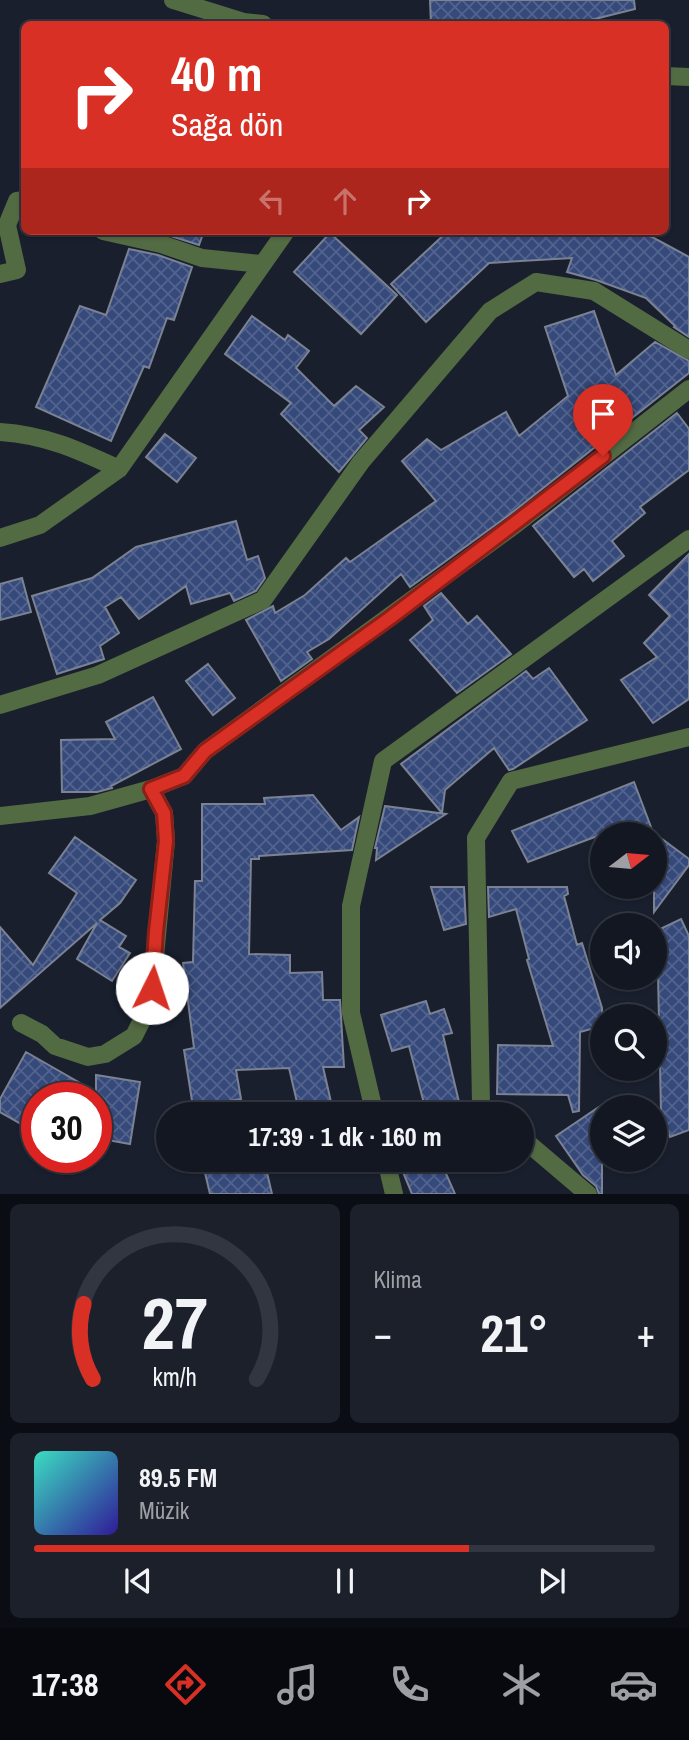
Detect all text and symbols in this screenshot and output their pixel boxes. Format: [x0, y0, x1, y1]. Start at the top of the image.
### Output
text: 40 m [171, 40, 263, 106]
icon: right [56, 49, 147, 140]
text: Sağa dön [171, 103, 283, 146]
icon: left [253, 182, 291, 220]
icon: ahead [326, 182, 364, 220]
icon: right [399, 182, 437, 220]
pin [573, 384, 633, 456]
icon: arrive [584, 395, 622, 433]
north arrow [590, 822, 667, 900]
map controls [590, 822, 667, 1172]
button: sound [590, 913, 667, 990]
position arrow [115, 951, 189, 1025]
button: search [590, 1004, 667, 1081]
speed limit sign: 30 [21, 1082, 112, 1173]
button: layers [590, 1095, 667, 1172]
text: 17:39 · 1 dk · 160 m [248, 1119, 442, 1154]
text: Klima [374, 1264, 422, 1295]
text: 27 [142, 1275, 208, 1373]
text: 21° [480, 1298, 548, 1368]
text: − [374, 1308, 392, 1359]
text: + [637, 1308, 655, 1359]
text: km/h [153, 1360, 197, 1394]
text: 89.5 FM [139, 1460, 217, 1495]
text: Müzik [139, 1495, 189, 1526]
icon: previous [119, 1562, 157, 1600]
icon: pause [326, 1562, 364, 1600]
icon: next [533, 1562, 571, 1600]
icon: directions [161, 1660, 210, 1709]
icon: music [273, 1660, 322, 1709]
icon: phone [385, 1660, 434, 1709]
icon: climate [497, 1660, 546, 1709]
icon: car [609, 1660, 658, 1709]
text: 17:38 [31, 1663, 99, 1706]

